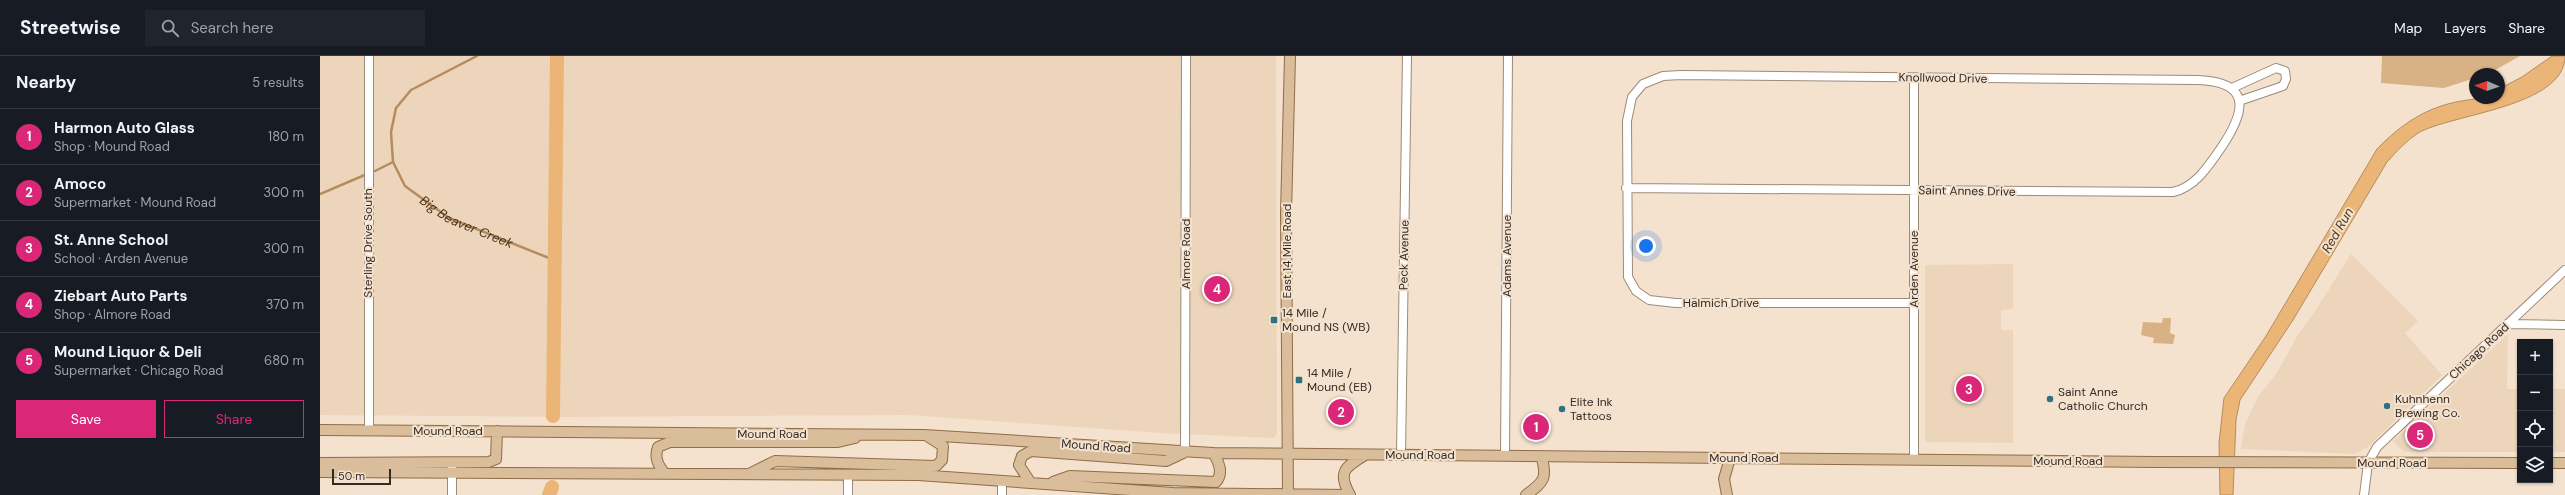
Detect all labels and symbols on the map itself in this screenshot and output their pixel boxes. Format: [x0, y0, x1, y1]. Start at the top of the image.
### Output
north arrow [2469, 68, 2505, 104]
street label: Knollwood Drive [1899, 69, 1988, 87]
street label: Saint Annes Drive [1918, 182, 2016, 200]
street label: Sterling Drive South [360, 188, 376, 298]
water label: Big Beaver Creek [416, 192, 516, 252]
street label: East 14 Mile Road [1279, 204, 1295, 298]
water label: Red Run [2318, 205, 2357, 256]
street label: Adams Avenue [1499, 215, 1515, 297]
street label: Almore Road [1178, 219, 1194, 289]
street label: Peck Avenue [1395, 220, 1413, 290]
street label: Arden Avenue [1906, 230, 1922, 308]
your location [1636, 236, 1656, 256]
pin: 4 [1204, 274, 1230, 304]
street label: Halmich Drive [1683, 295, 1759, 311]
place label: 14 Mile / Mound NS (WB) [1282, 305, 1370, 335]
marker: 14 Mile / Mound NS (WB) [1269, 315, 1279, 325]
street label: Chicago Road [2446, 319, 2512, 383]
place label: 14 Mile / Mound (EB) [1307, 365, 1372, 395]
pin: 3 [1956, 374, 1982, 404]
marker: 14 Mile / Mound (EB) [1294, 375, 1304, 385]
place label: Saint Anne Catholic Church [2058, 384, 2148, 414]
place label: Kuhnhenn Brewing Co. [2395, 391, 2460, 421]
place label: Elite Ink Tattoos [1570, 394, 1613, 424]
marker: Saint Anne Catholic Church [2045, 394, 2055, 404]
pin: 2 [1328, 397, 1354, 427]
marker: Kuhnhenn Brewing Co. [2382, 401, 2392, 411]
marker: Elite Ink Tattoos [1557, 404, 1567, 414]
pin: 1 [1523, 412, 1549, 442]
pin: 5 [2407, 420, 2433, 450]
street label: Mound Road [413, 423, 483, 439]
street label: Mound Road [737, 426, 807, 442]
street label: Mound Road [1061, 436, 1131, 456]
street label: Mound Road [1385, 447, 1455, 463]
street label: Mound Road [1709, 450, 1779, 466]
street label: Mound Road [2033, 453, 2103, 469]
street label: Mound Road [2357, 455, 2427, 471]
scale bar [332, 467, 391, 486]

